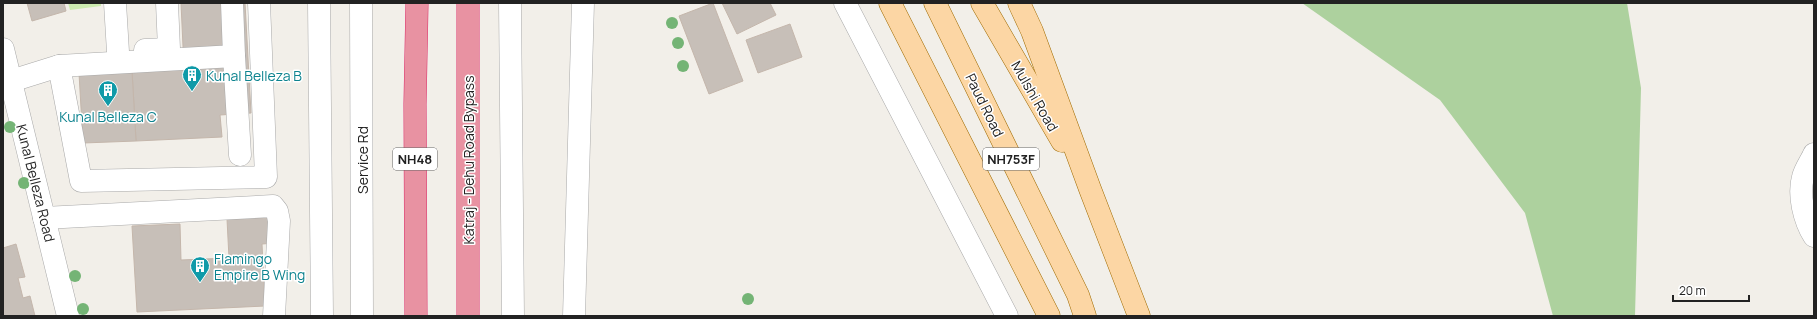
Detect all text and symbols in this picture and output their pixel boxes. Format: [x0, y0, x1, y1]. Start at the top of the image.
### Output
street label: Mulshi Road [1007, 57, 1063, 135]
building icon: Kunal Belleza B [181, 64, 203, 92]
place label: Kunal Belleza B [206, 66, 302, 85]
street label: Paud Road [961, 70, 1009, 140]
street label: Katraj - Dehu Road Bypass [459, 76, 478, 244]
building icon: Kunal Belleza C [97, 79, 119, 107]
place label: Kunal Belleza C [59, 107, 157, 126]
street label: Kunal Belleza Road [12, 122, 60, 244]
street label: Service Rd [353, 126, 372, 194]
road number: NH48 [393, 148, 437, 170]
road number: NH753F [983, 148, 1039, 170]
place label: Flamingo Empire B Wing [214, 249, 305, 284]
building icon: Flamingo Empire B Wing [189, 255, 211, 283]
scale bar [1673, 277, 1749, 303]
text: 20 m [1679, 282, 1706, 299]

